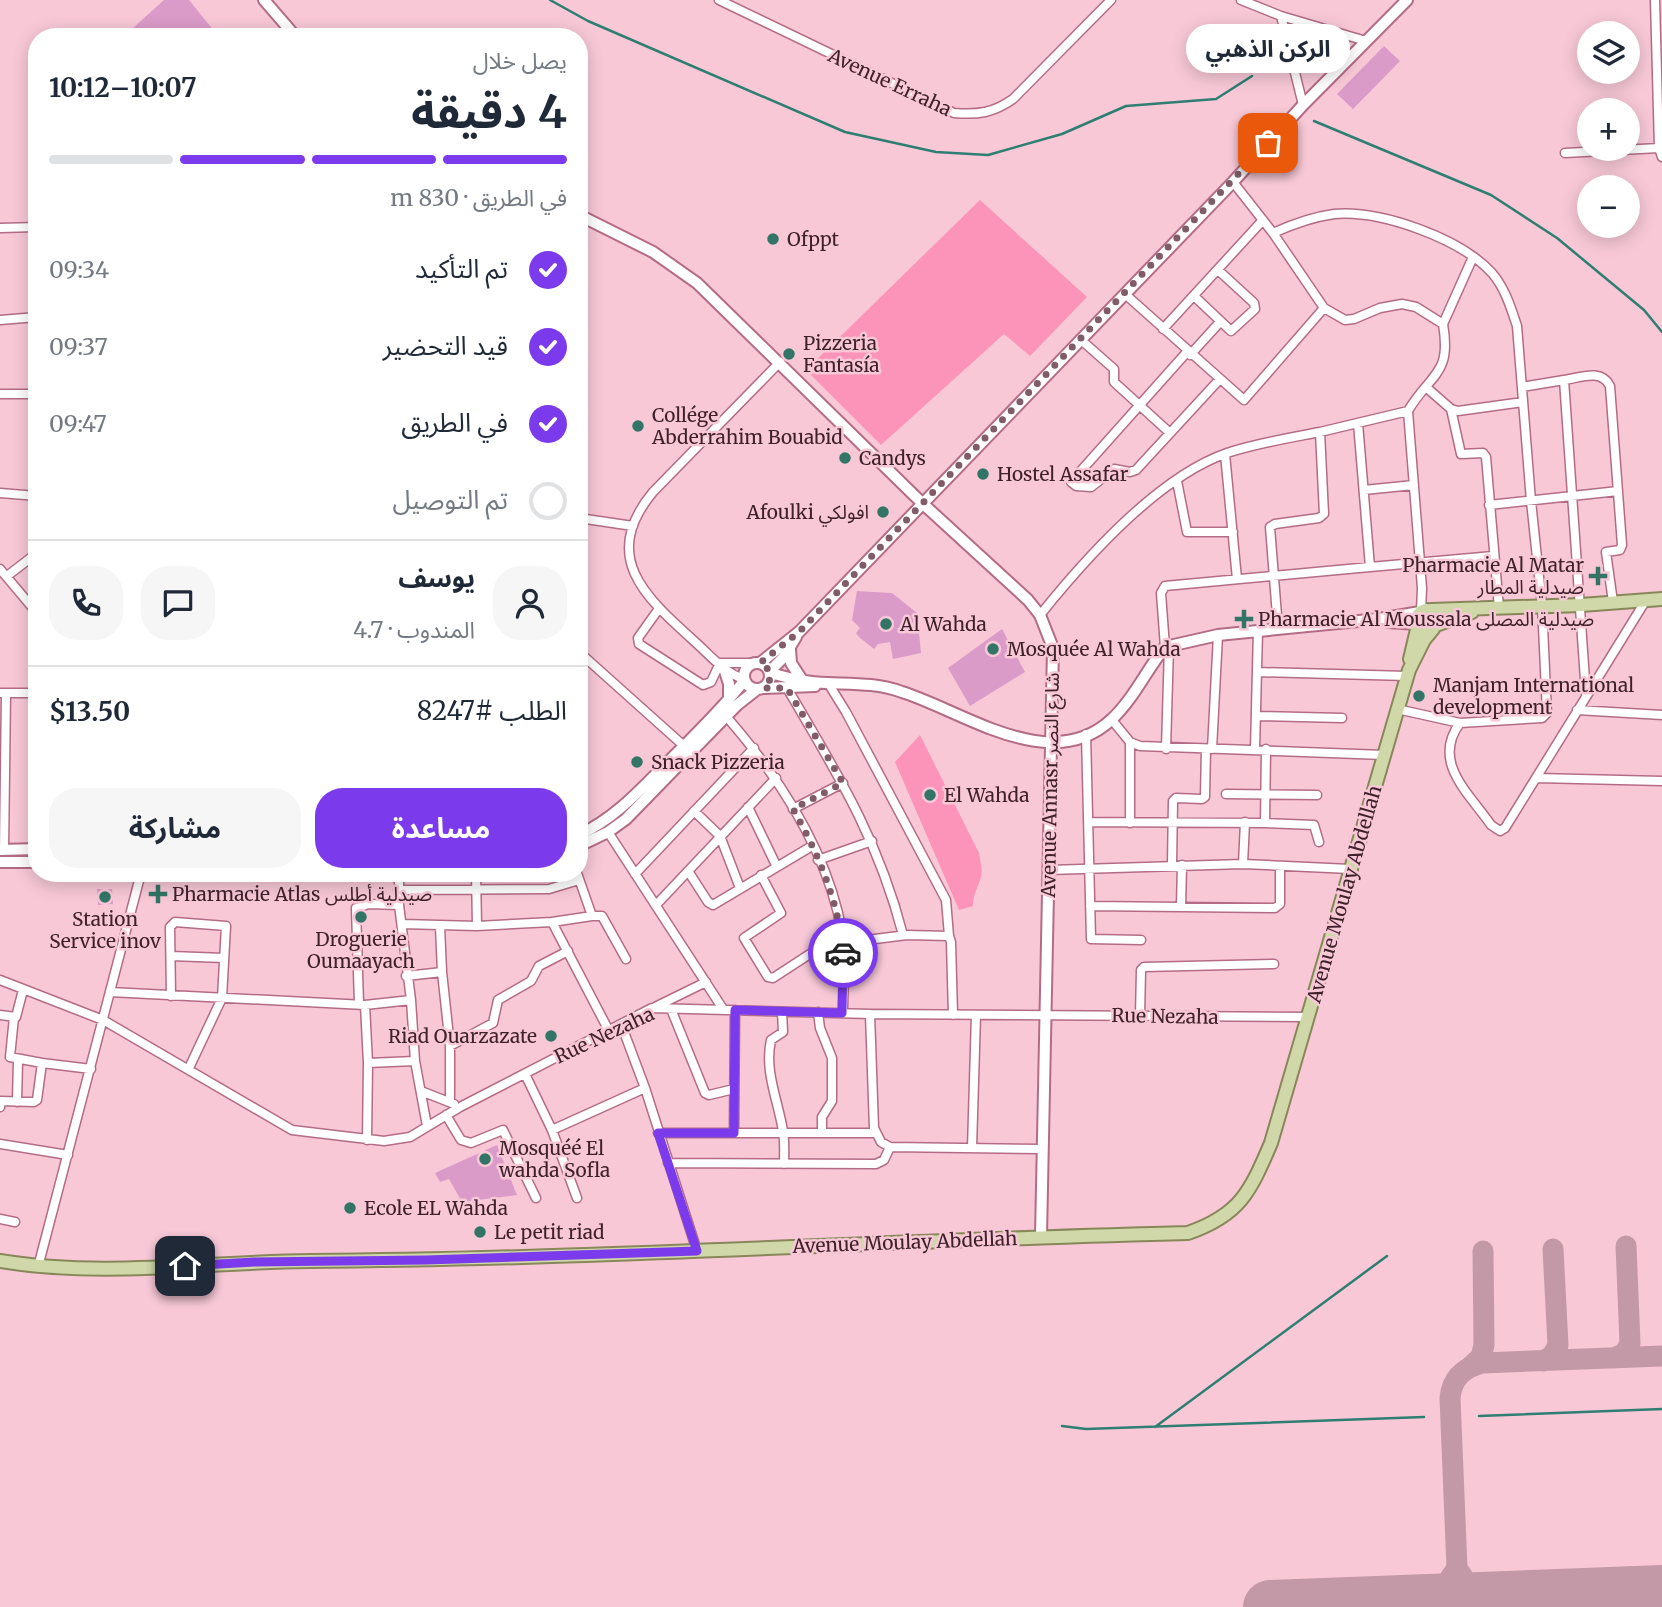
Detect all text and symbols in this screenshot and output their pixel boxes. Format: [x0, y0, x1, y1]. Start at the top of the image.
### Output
map controls [1577, 21, 1640, 238]
button: layers [1577, 21, 1640, 84]
callout: الركن الذهبي [1186, 24, 1350, 73]
text: الركن الذهبي [1205, 34, 1331, 63]
street label: Avenue Erraha [824, 43, 955, 121]
text: يصل خلال [473, 46, 567, 75]
text: 10:07–10:12 [49, 71, 197, 104]
text: 4 دقيقة [411, 83, 567, 141]
button: + [1577, 98, 1640, 161]
pin [1238, 113, 1298, 173]
icon: bag [1249, 124, 1287, 162]
button: − [1577, 175, 1640, 238]
text: في الطريق · 830 m [390, 183, 567, 212]
place label: Ofppt [787, 227, 840, 251]
marker: Ofppt [765, 231, 781, 247]
icon: check [529, 251, 567, 289]
text: تم التأكيد [415, 252, 508, 285]
text: 09:34 [49, 255, 109, 284]
icon: check [529, 328, 567, 366]
text: قيد التحضير [383, 329, 508, 362]
place label: Pizzeria Fantasía [803, 331, 880, 377]
text: 09:37 [49, 332, 108, 361]
marker: Pizzeria Fantasía [781, 346, 797, 362]
place label: Collége Abderrahim Bouabid [651, 403, 843, 449]
icon: check [529, 405, 567, 443]
text: في الطريق [401, 406, 508, 439]
text: 09:47 [49, 409, 107, 438]
marker: Collége Abderrahim Bouabid [630, 418, 646, 434]
place label: Candys [859, 446, 926, 470]
marker: Candys [837, 450, 853, 466]
place label: Hostel Assafar [997, 462, 1129, 486]
marker: Hostel Assafar [975, 466, 991, 482]
text: تم التوصيل [392, 483, 508, 516]
place label: Afoulki افولكي [745, 500, 869, 527]
marker: Afoulki افولكي [875, 504, 891, 520]
place label: Pharmacie Al Matar صيدلية المطار [1402, 553, 1584, 599]
text: يوسف [398, 561, 475, 594]
button: phone [49, 566, 123, 640]
button: chat [141, 566, 215, 640]
button: person [493, 566, 567, 640]
marker: Pharmacie Al Matar صيدلية المطار [1590, 568, 1606, 584]
place label: Pharmacie Al Moussala صيدلية المصلى [1258, 607, 1594, 631]
marker: Pharmacie Al Moussala صيدلية المصلى [1236, 611, 1252, 627]
place label: Al Wahda [899, 612, 987, 636]
text: المندوب · 4.7 [353, 615, 475, 644]
marker: Al Wahda [878, 616, 894, 632]
place label: Mosquée Al Wahda [1007, 637, 1181, 661]
marker: Mosquée Al Wahda [985, 641, 1001, 657]
street label: Avenue Annasr شارع النصر [1036, 672, 1066, 899]
place label: Manjam International development [1433, 673, 1634, 719]
marker: Manjam International development [1411, 688, 1427, 704]
text: الطلب #8247 [417, 694, 567, 727]
text: $13.50 [49, 695, 130, 728]
place label: Snack Pizzeria [651, 750, 785, 774]
marker: Snack Pizzeria [629, 754, 645, 770]
street label: Avenue Moulay Abdellah [1301, 782, 1387, 1006]
place label: El Wahda [944, 783, 1029, 807]
marker: El Wahda [922, 787, 938, 803]
button: مشاركة [49, 788, 301, 868]
button: مساعدة [315, 788, 567, 868]
place label: Pharmacie Atlas صيدلية أطلس [172, 882, 432, 906]
marker: Pharmacie Atlas صيدلية أطلس [150, 886, 166, 902]
marker: Station Service inov [97, 889, 113, 905]
place label: Station Service inov [49, 907, 161, 953]
marker: Droguerie Oumaayach [353, 909, 369, 925]
courier [808, 918, 878, 988]
place label: Droguerie Oumaayach [307, 927, 415, 973]
icon: car [824, 934, 862, 972]
street label: Rue Nezaha [550, 1001, 658, 1069]
street label: Rue Nezaha [1111, 1003, 1219, 1029]
place label: Riad Ouarzazate [388, 1024, 537, 1048]
marker: Riad Ouarzazate [543, 1028, 559, 1044]
place label: Mosquéé El wahda Sofla [498, 1136, 610, 1182]
marker: Mosquéé El wahda Sofla [477, 1151, 493, 1167]
place label: Ecole EL Wahda [364, 1196, 508, 1220]
marker: Ecole EL Wahda [342, 1200, 358, 1216]
place label: Le petit riad [494, 1220, 604, 1244]
marker: Le petit riad [472, 1224, 488, 1240]
street label: Avenue Moulay Abdellah [791, 1226, 1018, 1258]
pin [155, 1236, 215, 1296]
icon: home [166, 1247, 204, 1285]

